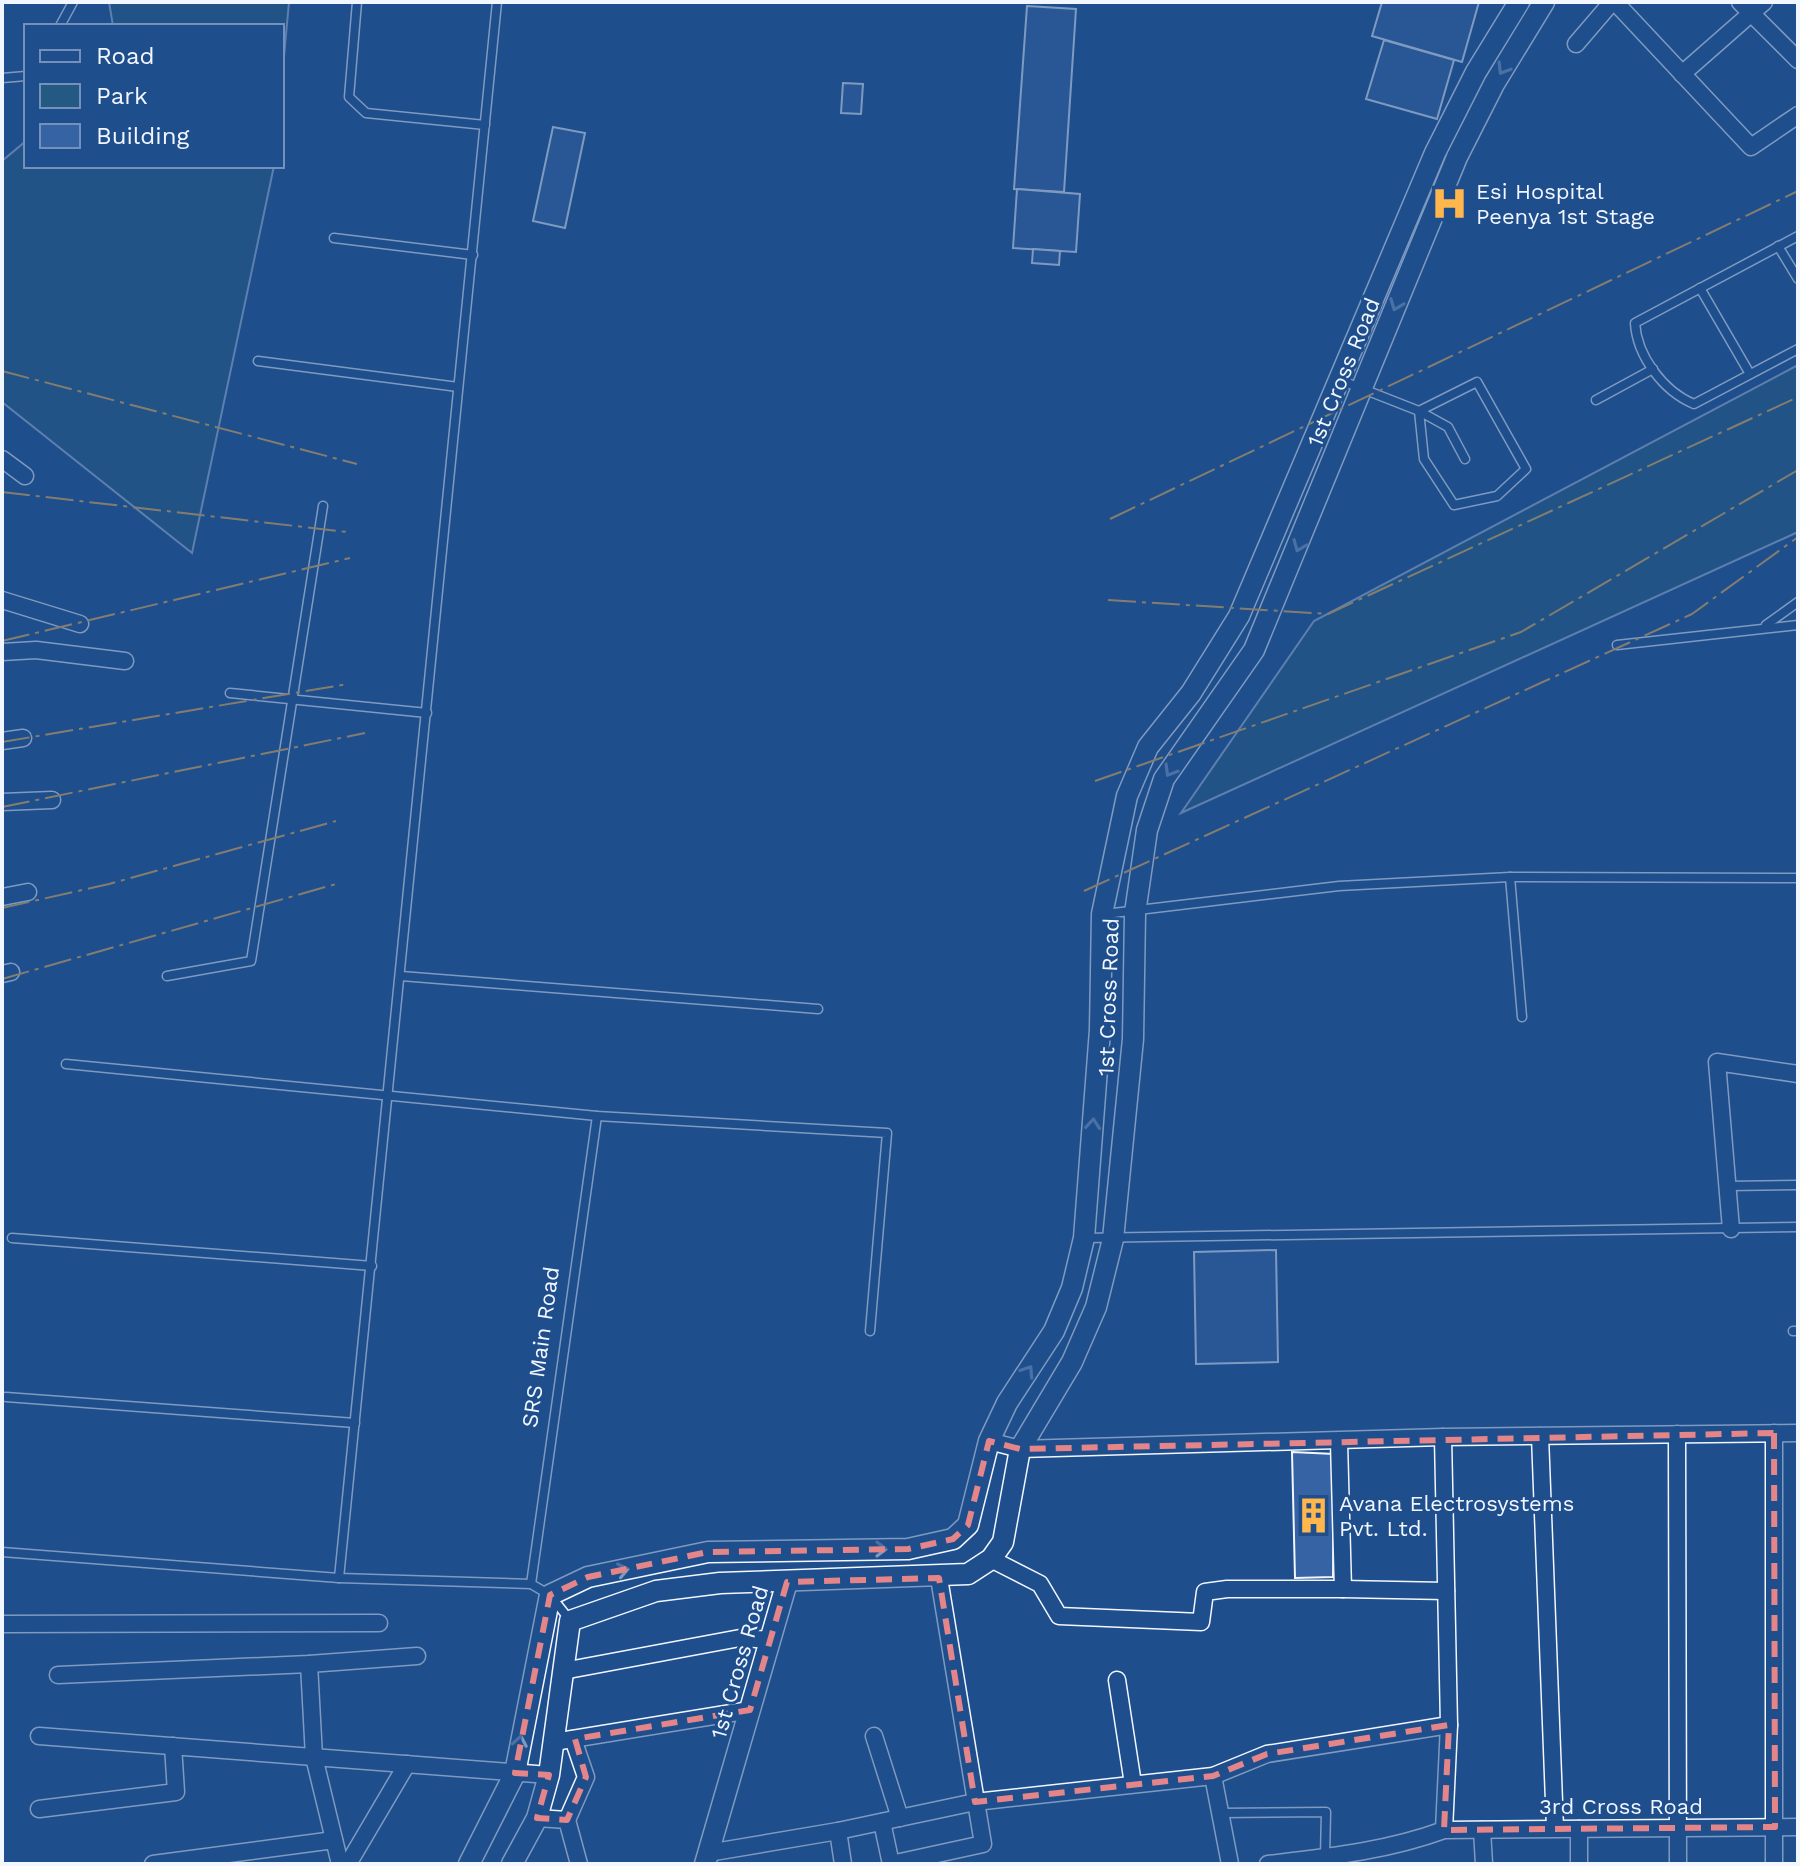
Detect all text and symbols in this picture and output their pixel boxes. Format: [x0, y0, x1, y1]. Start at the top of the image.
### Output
legend [24, 24, 284, 168]
text: Road [96, 42, 155, 70]
one-way arrow [1497, 60, 1513, 75]
text: Park [96, 82, 148, 110]
text: Building [96, 122, 189, 150]
place label: Esi Hospital Peenya 1st Stage [1476, 179, 1655, 229]
hospital icon: Esi Hospital Peenya 1st Stage [1431, 185, 1469, 223]
street label: 1st Cross Road [1302, 294, 1385, 450]
one-way arrow [1389, 297, 1406, 311]
one-way arrow [1292, 538, 1309, 552]
one-way arrow [1165, 762, 1180, 776]
street label: 1st Cross Road [1093, 918, 1124, 1077]
one-way arrow [1084, 1117, 1101, 1130]
street label: SRS Main Road [517, 1265, 564, 1429]
one-way arrow [1018, 1365, 1033, 1379]
place label: Avana Electrosystems Pvt. Ltd. [1339, 1491, 1574, 1541]
building icon: Avana Electrosystems Pvt. Ltd. [1294, 1497, 1332, 1535]
one-way arrow [875, 1540, 888, 1558]
one-way arrow [617, 1562, 630, 1579]
street label: 1st Cross Road [706, 1583, 773, 1742]
one-way arrow [511, 1734, 528, 1748]
street label: 3rd Cross Road [1539, 1794, 1703, 1819]

